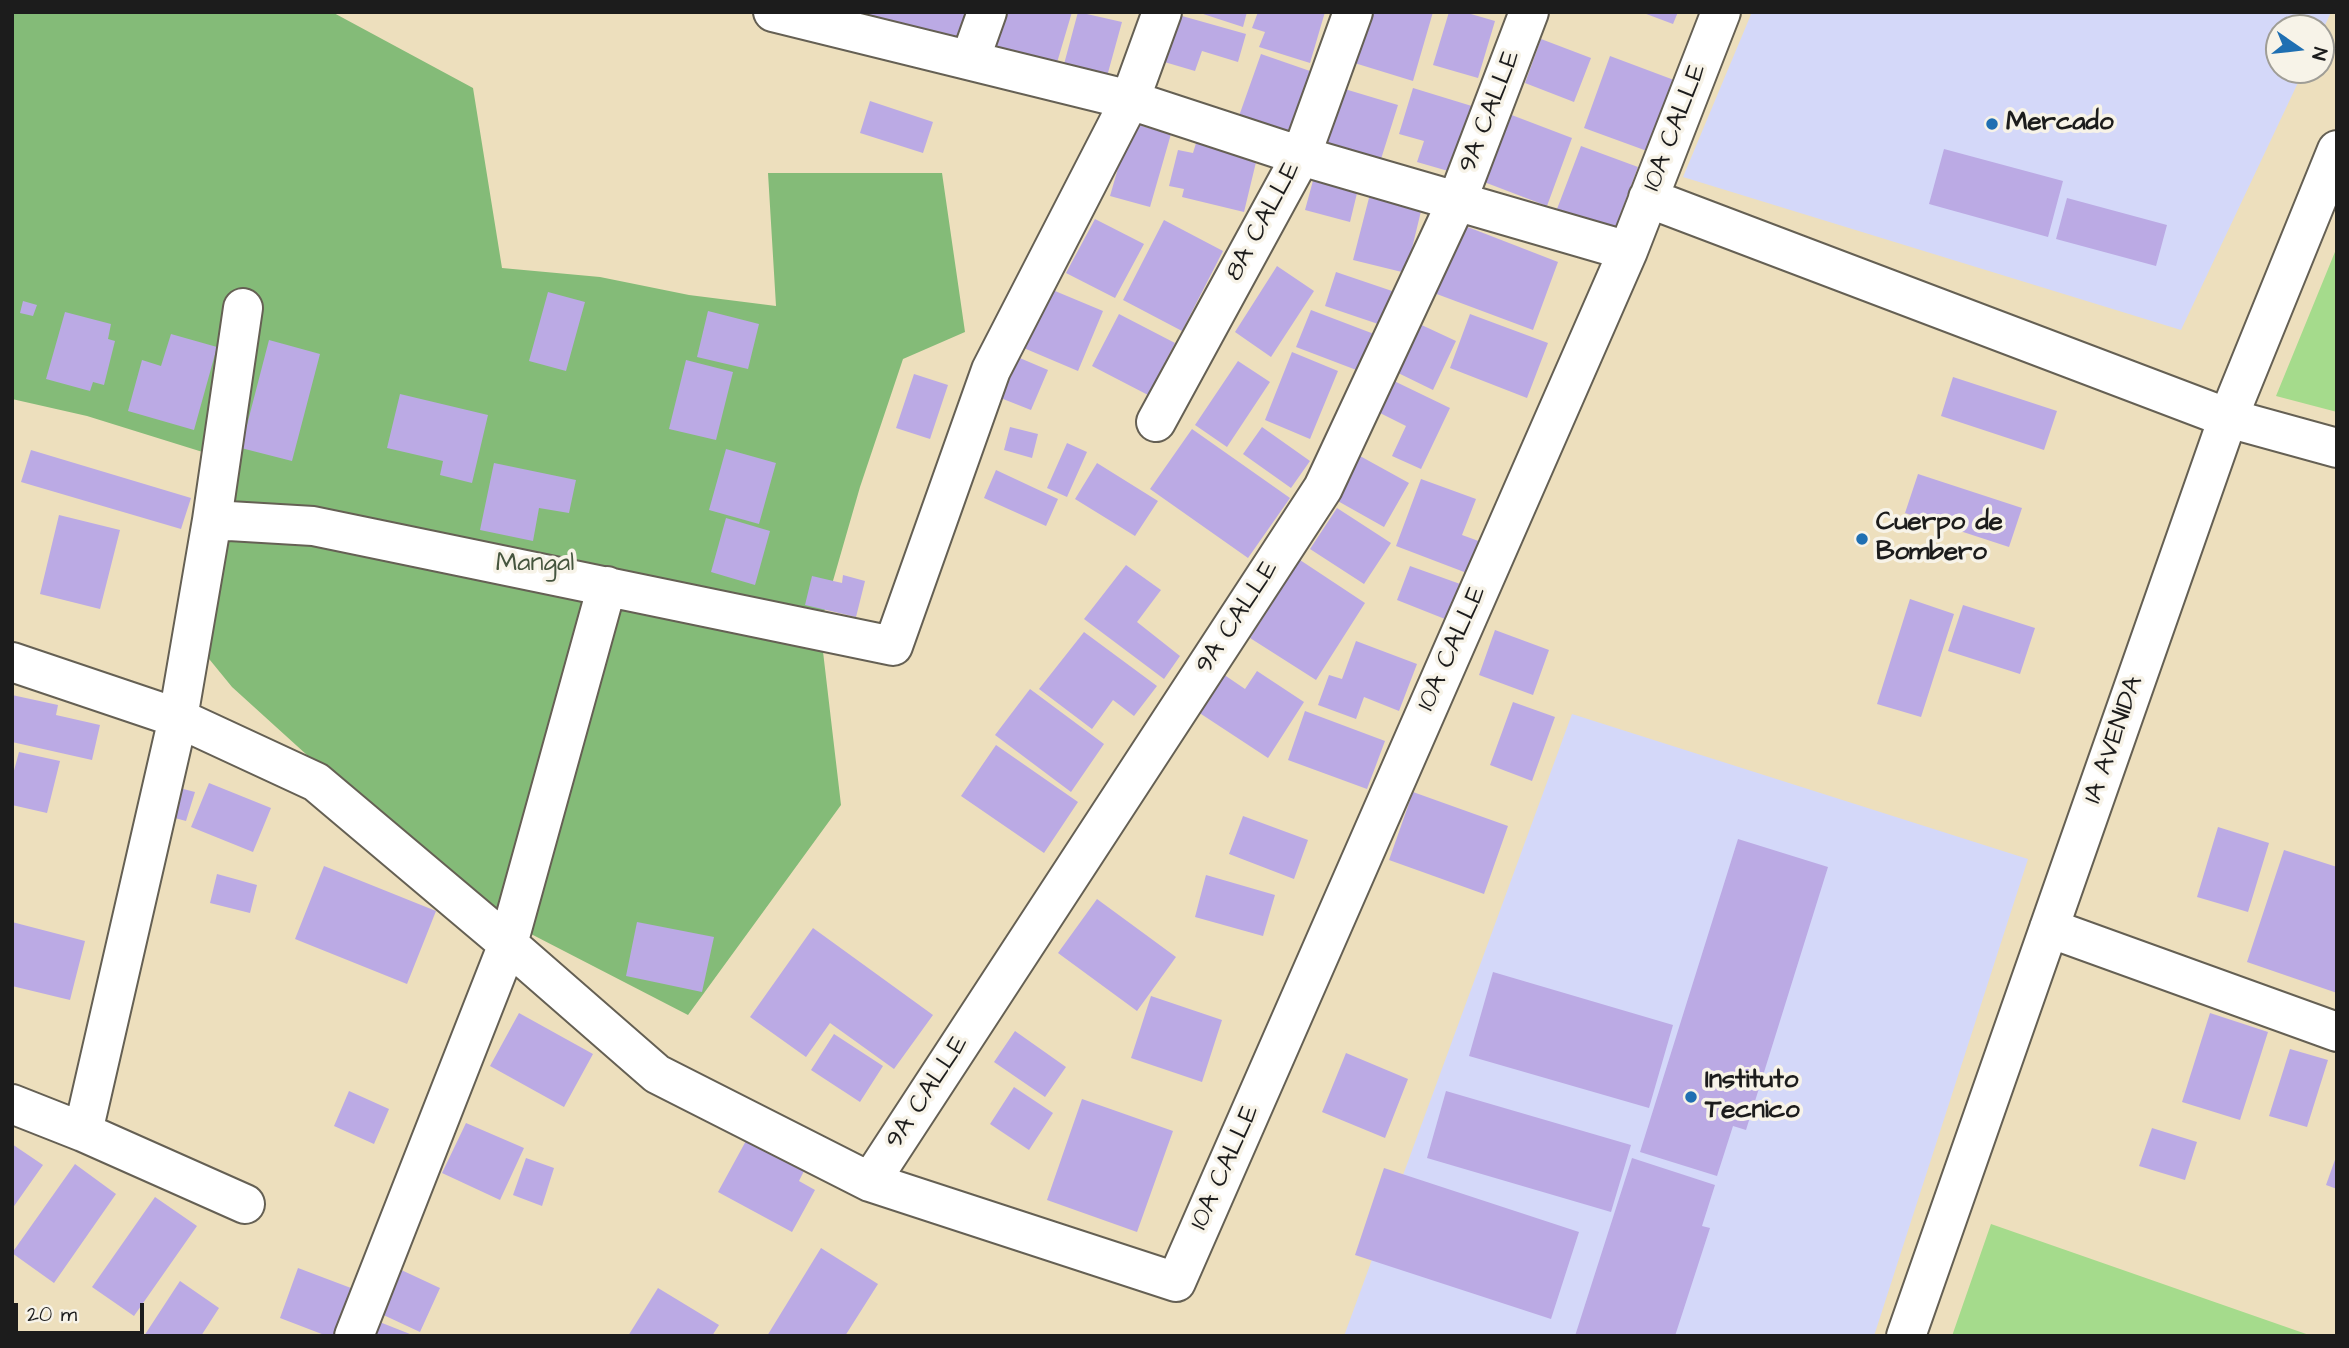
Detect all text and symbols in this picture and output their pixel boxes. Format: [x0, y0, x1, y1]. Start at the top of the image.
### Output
north arrow [2265, 14, 2335, 84]
text: N [2304, 45, 2333, 63]
street label: 9A CALLE [1453, 47, 1529, 177]
street label: 10A CALLE [1638, 60, 1714, 196]
place label: Mercado [2006, 108, 2114, 140]
marker: Mercado [1984, 116, 2000, 132]
street label: 8A CALLE [1220, 157, 1308, 287]
place label: Cuerpo de Bombero [1876, 508, 2003, 570]
marker: Cuerpo de Bombero [1854, 531, 1870, 547]
park label: Mangal [496, 549, 574, 581]
street label: 9A CALLE [1190, 556, 1286, 680]
street label: 10A CALLE [1412, 582, 1494, 716]
street label: 1A AVENIDA [2079, 672, 2151, 808]
street label: 9A CALLE [880, 1031, 976, 1155]
place label: Instituto Tecnico [1705, 1066, 1800, 1128]
marker: Instituto Tecnico [1683, 1089, 1699, 1105]
street label: 10A CALLE [1185, 1101, 1267, 1235]
scale bar [18, 1288, 147, 1332]
text: 20 m [27, 1300, 77, 1329]

